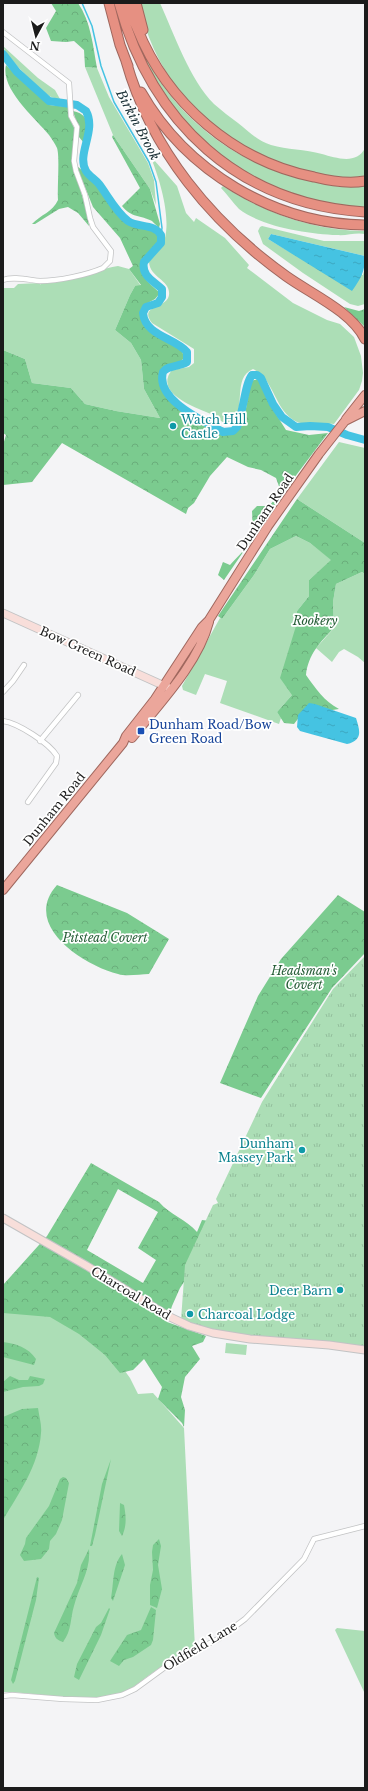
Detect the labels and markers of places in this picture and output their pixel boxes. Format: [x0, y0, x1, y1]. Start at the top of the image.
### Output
place label: Watch Hill Castle [180, 412, 246, 441]
marker: Watch Hill Castle [168, 421, 178, 431]
place label: Dunham Road/Bow Green Road [149, 717, 272, 746]
marker: Dunham Road/Bow Green Road [136, 726, 146, 736]
place label: Dunham Massey Park [218, 1136, 295, 1165]
marker: Dunham Massey Park [297, 1145, 307, 1155]
place label: Deer Barn [269, 1283, 332, 1298]
marker: Deer Barn [335, 1285, 345, 1295]
place label: Charcoal Lodge [198, 1307, 295, 1322]
marker: Charcoal Lodge [185, 1309, 195, 1319]

